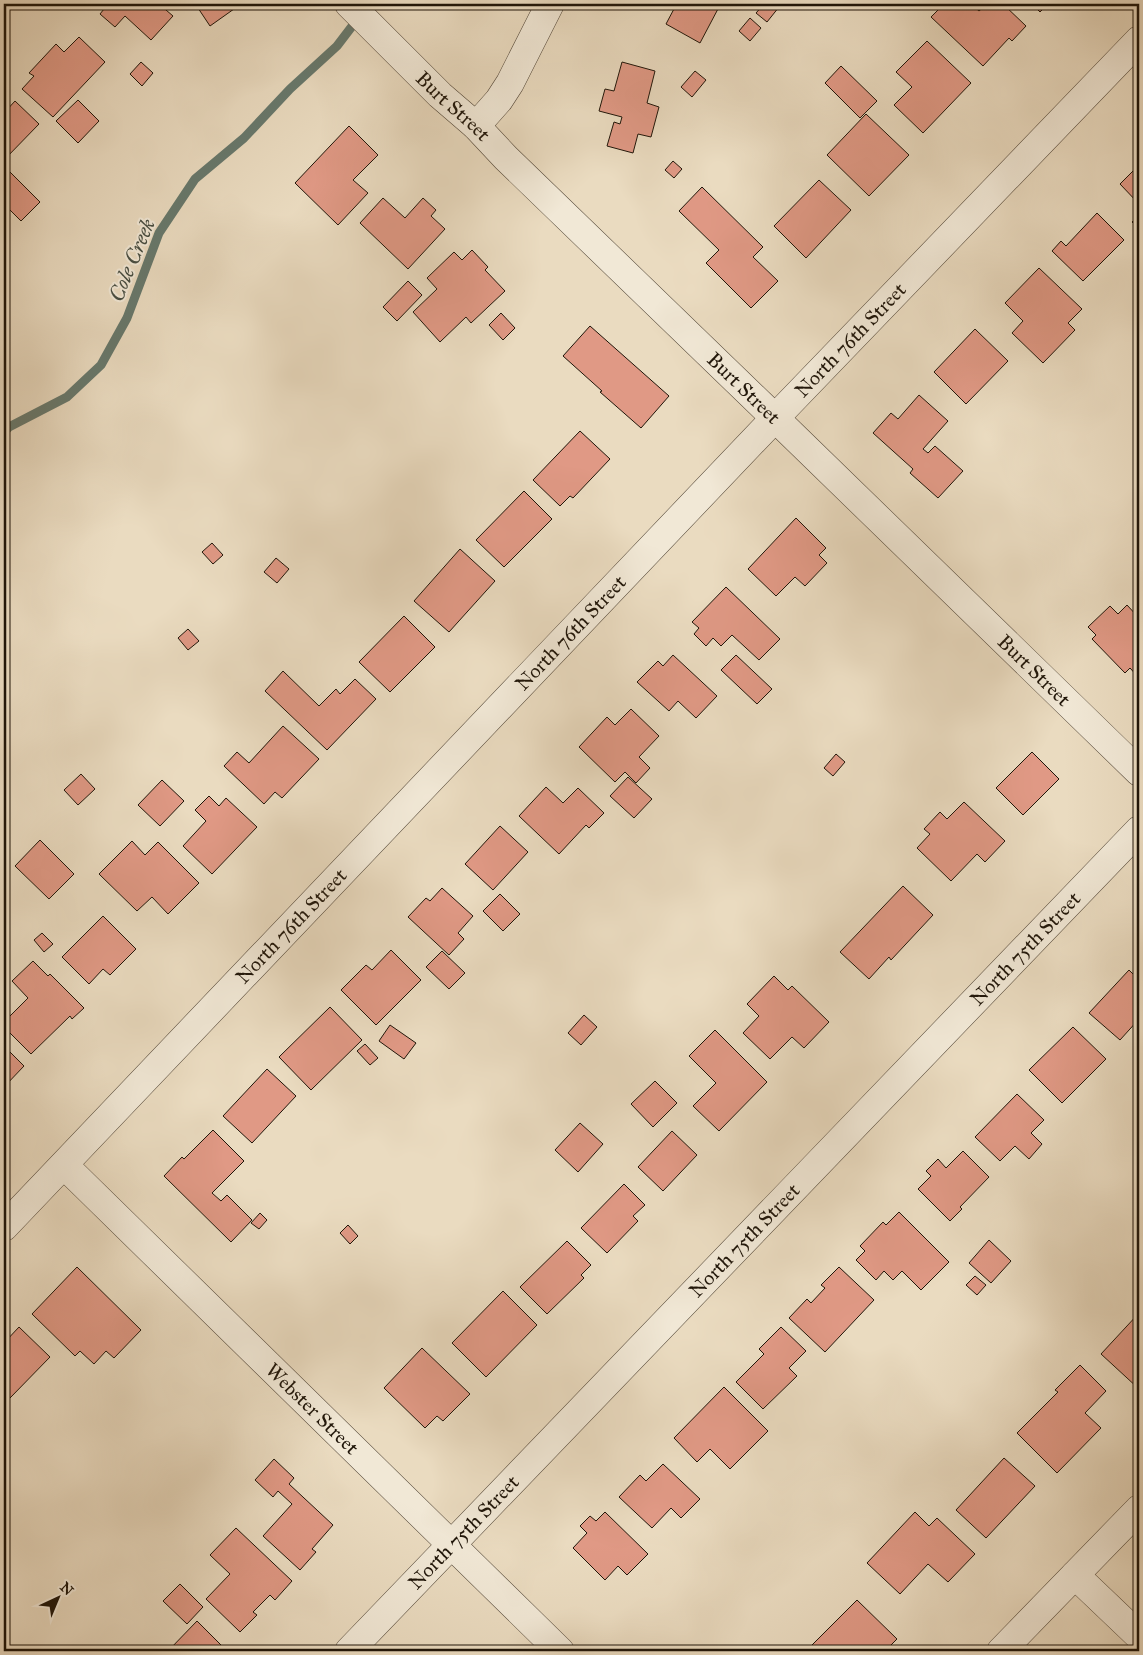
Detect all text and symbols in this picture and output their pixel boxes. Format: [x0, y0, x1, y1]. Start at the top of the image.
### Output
street label: Burt Street [411, 66, 496, 146]
water label: Cole Creek [103, 214, 161, 305]
street label: North 76th Street [790, 278, 911, 402]
street label: Burt Street [702, 347, 786, 429]
street label: North 76th Street [510, 570, 631, 695]
street label: Burt Street [993, 629, 1076, 711]
street label: North 76th Street [231, 863, 351, 988]
street label: North 75th Street [965, 886, 1085, 1010]
street label: North 75th Street [684, 1178, 805, 1302]
street label: Webster Street [261, 1358, 364, 1459]
street label: North 75th Street [403, 1470, 524, 1594]
north arrow [32, 1572, 82, 1622]
text: N [57, 1579, 77, 1599]

